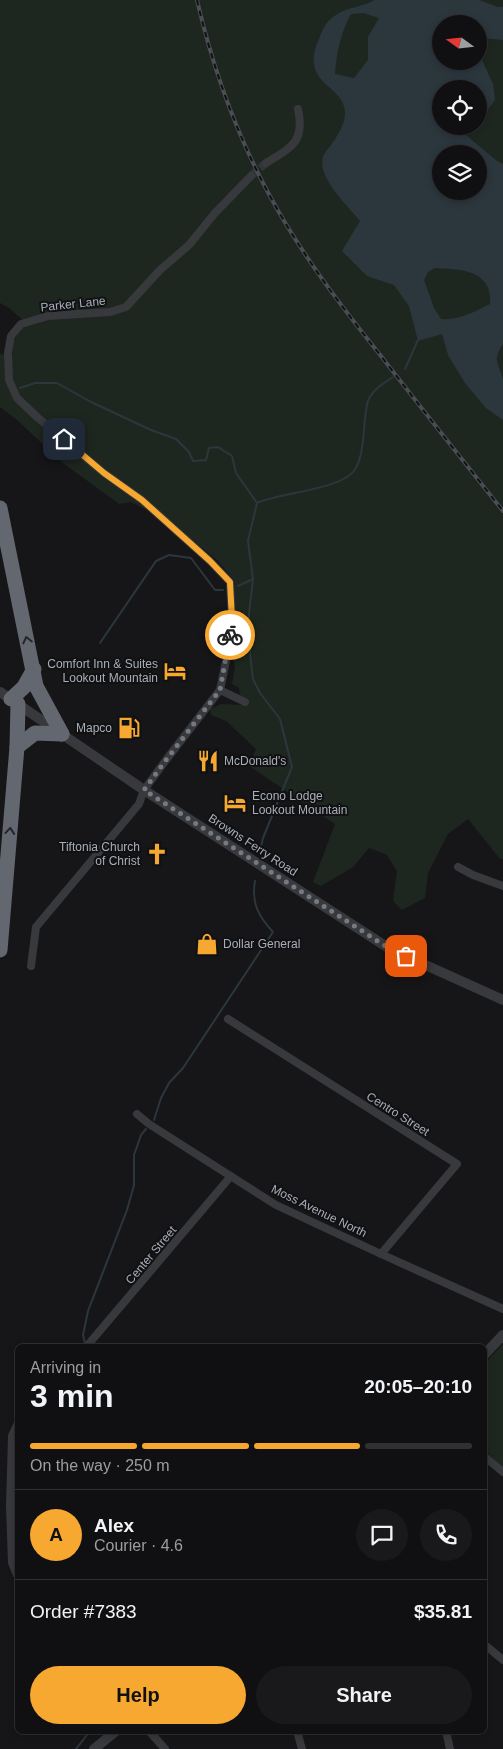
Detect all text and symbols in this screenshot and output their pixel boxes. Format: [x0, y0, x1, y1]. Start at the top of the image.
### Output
north arrow [432, 15, 488, 70]
map controls [432, 15, 487, 200]
button: locate [432, 80, 487, 135]
button: layers [432, 145, 487, 200]
street label: Parker Lane [40, 294, 107, 314]
pin [43, 418, 85, 460]
icon: home [50, 425, 78, 453]
courier [205, 610, 255, 660]
icon: bike [216, 621, 244, 649]
one-way arrow [22, 636, 33, 645]
place label: Comfort Inn & Suites Lookout Mountain [47, 657, 158, 685]
hotel icon: Comfort Inn & Suites Lookout Mountain [162, 658, 188, 684]
fuel station icon: Mapco [116, 715, 142, 741]
place label: Mapco [76, 721, 112, 735]
restaurant icon: McDonald's [195, 748, 221, 774]
place label: McDonald's [224, 754, 286, 768]
place label: Econo Lodge Lookout Mountain [252, 789, 347, 817]
hotel icon: Econo Lodge Lookout Mountain [222, 790, 248, 816]
street label: Browns Ferry Road [206, 811, 300, 879]
one-way arrow [4, 827, 15, 835]
place label: Tiftonia Church of Christ [59, 840, 141, 868]
church icon: Tiftonia Church of Christ [144, 841, 170, 867]
shop icon: Dollar General [194, 931, 220, 957]
pin [385, 935, 427, 977]
place label: Dollar General [223, 937, 300, 951]
icon: bag [392, 942, 420, 970]
street label: Centro Street [364, 1089, 433, 1139]
street label: Moss Avenue North [269, 1182, 369, 1240]
street label: Center Street [123, 1223, 180, 1287]
text: Arriving in [30, 1359, 101, 1376]
text: 20:05–20:10 [364, 1376, 472, 1397]
text: 3 min [30, 1378, 114, 1414]
text: On the way · 250 m [30, 1457, 170, 1474]
button: chat [356, 1509, 408, 1561]
button: phone [420, 1509, 472, 1561]
text: Alex [94, 1515, 134, 1536]
text: A [49, 1524, 63, 1545]
text: Courier · 4.6 [94, 1537, 183, 1554]
text: Order #7383 [30, 1601, 137, 1622]
text: $35.81 [414, 1601, 472, 1622]
button: Help [30, 1666, 246, 1724]
button: Share [256, 1666, 472, 1724]

